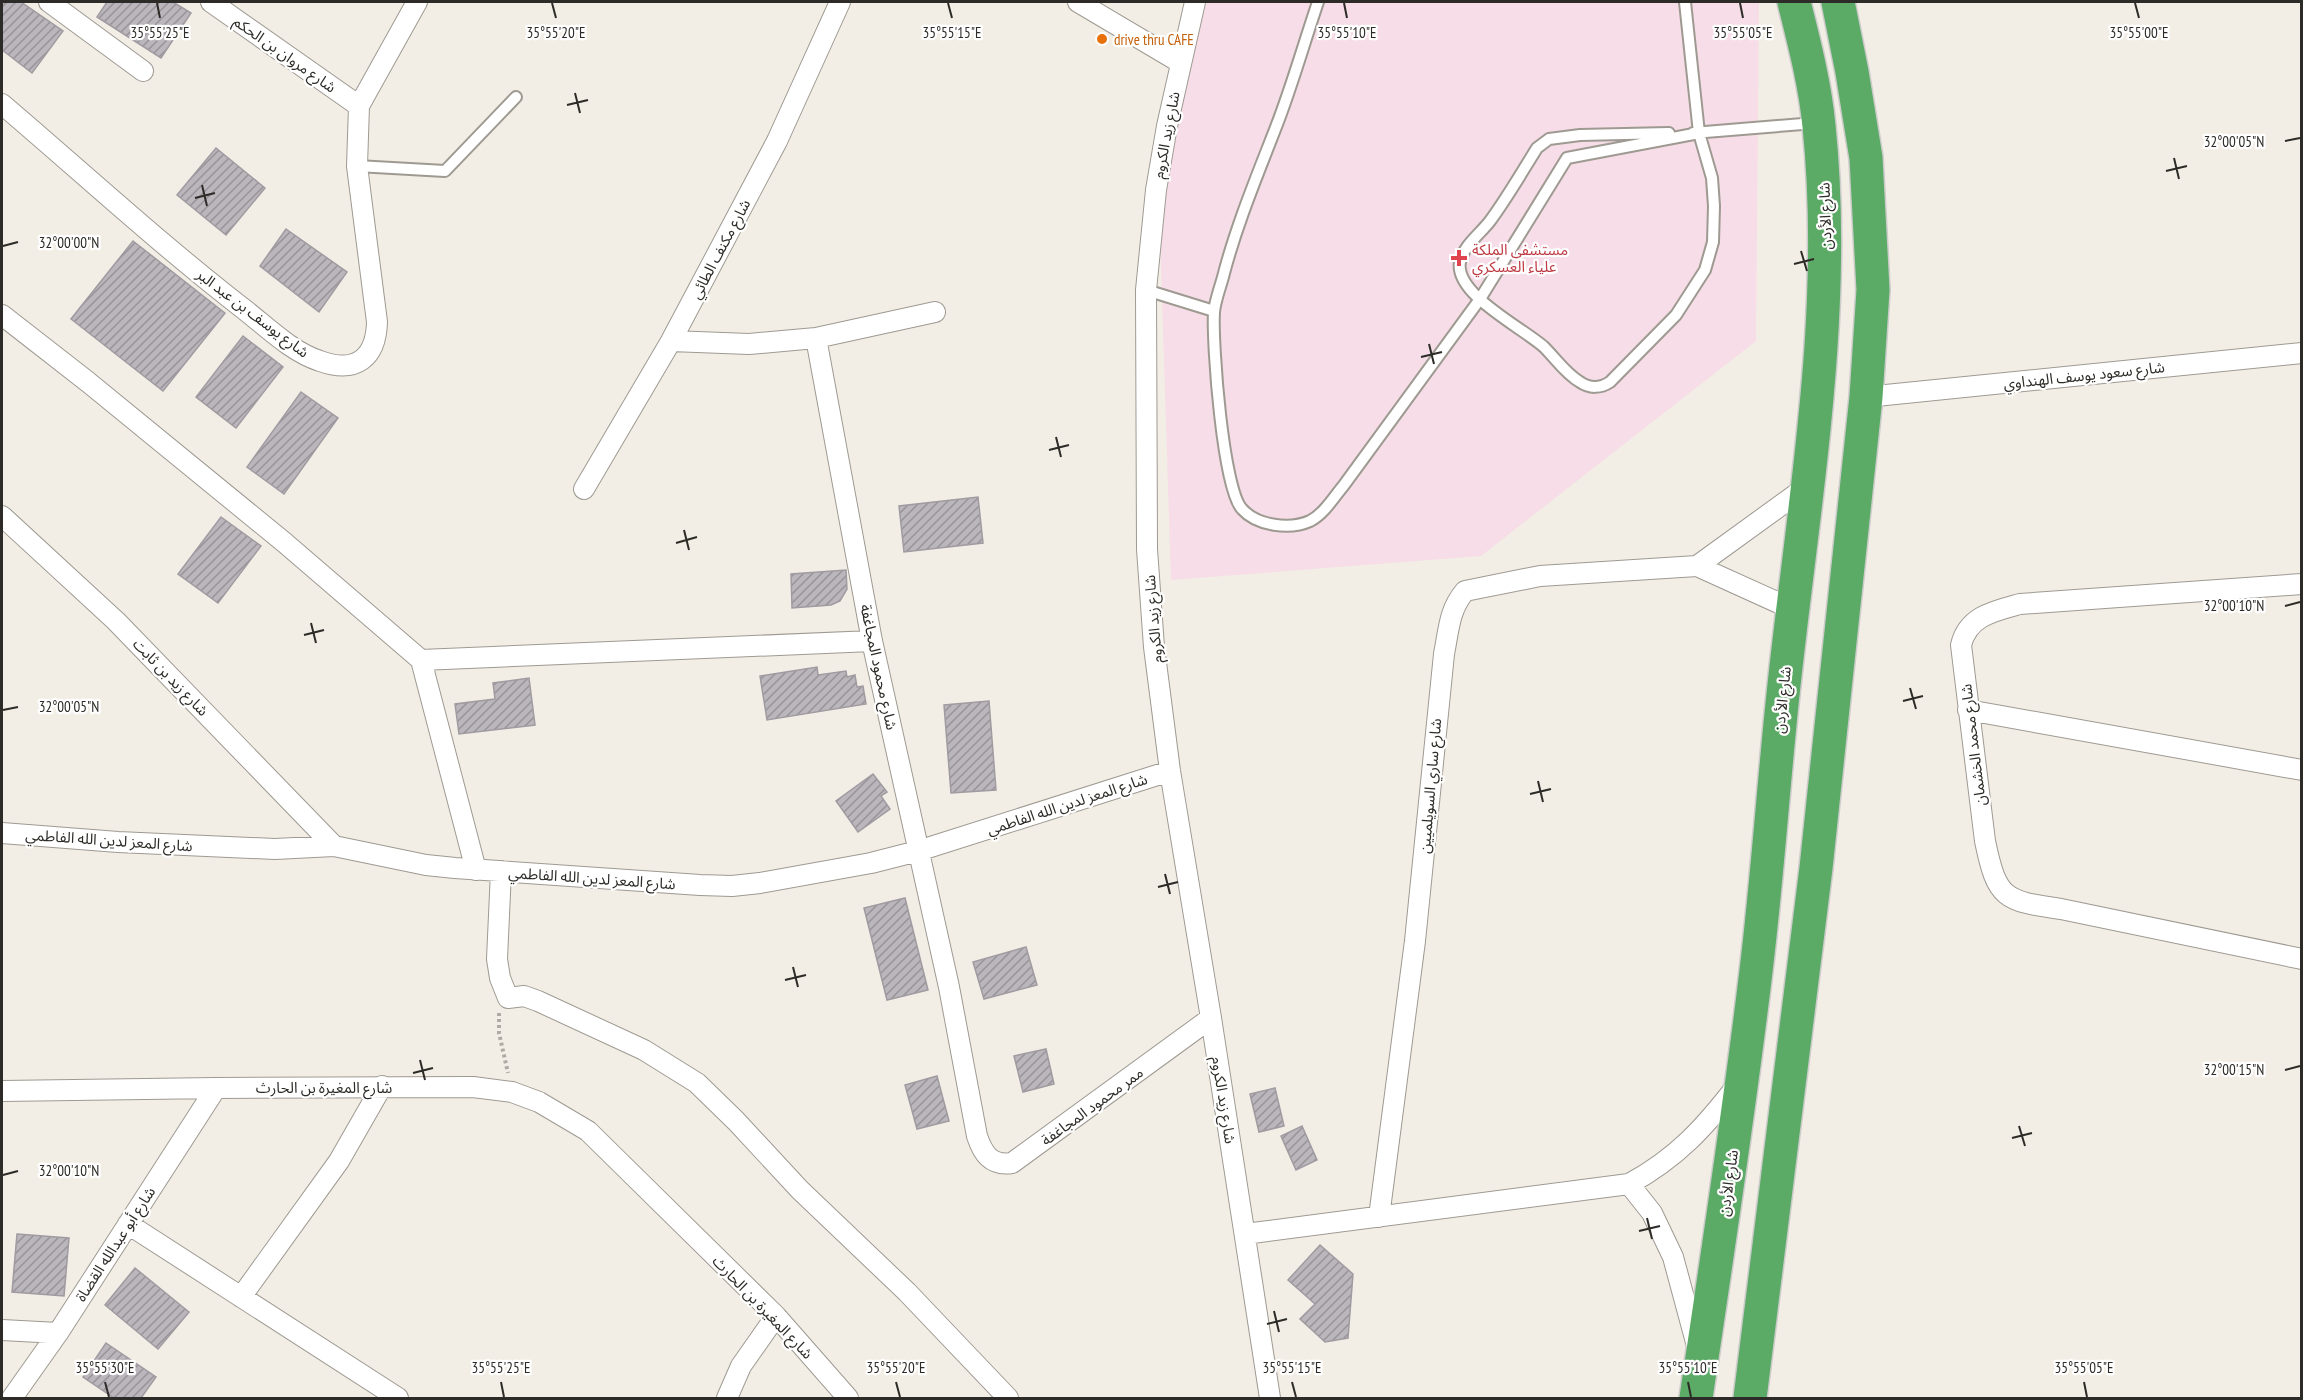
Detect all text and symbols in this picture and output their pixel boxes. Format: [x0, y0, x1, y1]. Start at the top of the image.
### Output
street label: شارع مروان بن الحكم [228, 11, 340, 99]
text: 35°55'25"E [130, 23, 190, 42]
text: 35°55'20"E [526, 23, 586, 42]
text: 35°55'15"E [922, 23, 982, 42]
text: 35°55'10"E [1317, 23, 1377, 42]
text: 35°55'05"E [1713, 23, 1773, 42]
text: 35°55'00"E [2109, 23, 2169, 42]
place label: drive thru CAFE [1114, 30, 1194, 49]
marker: drive thru CAFE [1095, 32, 1109, 46]
street label: شارع زيد الكروم [1148, 90, 1187, 181]
text: 32°00'05"N [2204, 132, 2264, 151]
street label: شارع الأردن [1814, 182, 1839, 250]
street label: شارع مكنف الطائي [686, 196, 757, 304]
text: 32°00'00"N [39, 233, 99, 252]
place label: مستشفى الملكة علياء العسكري [1472, 240, 1568, 278]
marker: مستشفى الملكة علياء العسكري [1450, 249, 1468, 267]
street label: شارع يوسف بن عبد البر [190, 264, 313, 364]
street label: شارع سعود يوسف الهنداوي [2002, 357, 2166, 396]
street label: شارع زيد الكروم [1140, 574, 1169, 664]
text: 32°00'10"N [2204, 596, 2264, 615]
street label: شارع محمود المجاغفة [853, 602, 902, 733]
street label: شارع زيد بن ثابت [127, 634, 213, 722]
street label: شارع الأردن [1769, 665, 1798, 735]
street label: شارع محمد الخشمان [1956, 682, 1993, 807]
text: 32°00'05"N [39, 697, 99, 716]
street label: شارع ساري السويلميين [1415, 717, 1448, 855]
street label: شارع المعز لدين الله الفاطمي [984, 769, 1151, 842]
street label: شارع المعز لدين الله الفاطمي [25, 825, 193, 858]
street label: شارع المعز لدين الله الفاطمي [508, 863, 676, 896]
street label: شارع زيد الكروم [1205, 1055, 1240, 1146]
text: 32°00'15"N [2204, 1060, 2264, 1079]
street label: ممر محمود المجاغفة [1037, 1063, 1147, 1149]
street label: شارع المغيرة بن الحارث [256, 1078, 392, 1100]
street label: شارع الأردن [1714, 1148, 1745, 1218]
text: 32°00'10"N [39, 1161, 99, 1180]
street label: شارع أبو عبدالله القضاة [71, 1183, 162, 1307]
street label: شارع المغيرة بن الحارث [707, 1251, 817, 1365]
text: 35°55'30"E [75, 1358, 135, 1377]
text: 35°55'25"E [471, 1358, 531, 1377]
text: 35°55'20"E [866, 1358, 926, 1377]
text: 35°55'15"E [1262, 1358, 1322, 1377]
text: 35°55'10"E [1658, 1358, 1718, 1377]
text: 35°55'05"E [2054, 1358, 2114, 1377]

